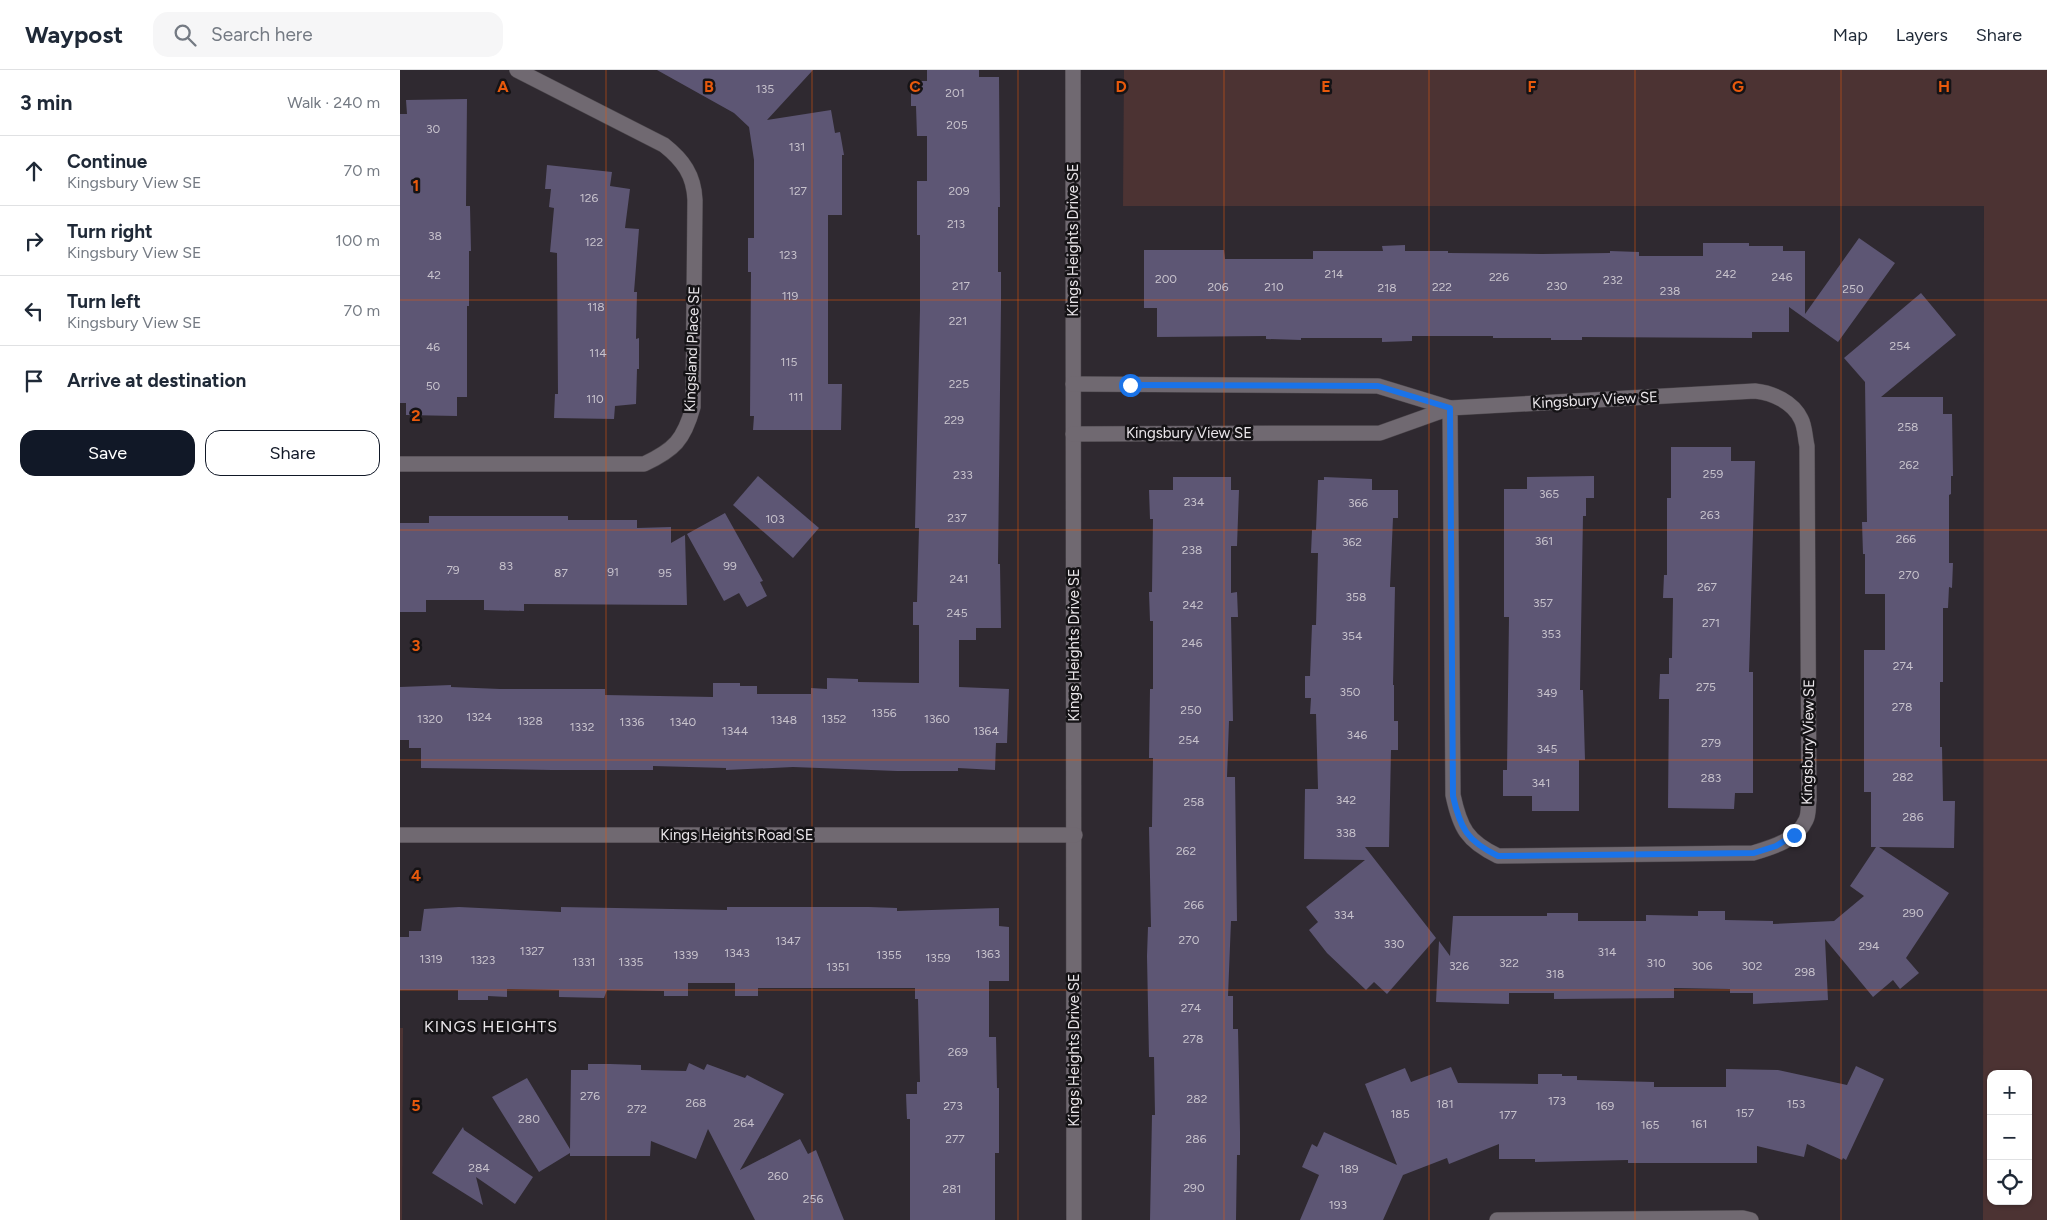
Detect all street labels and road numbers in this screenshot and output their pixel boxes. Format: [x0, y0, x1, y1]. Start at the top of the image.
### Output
street label: Kings Heights Drive SE [1064, 163, 1082, 317]
street label: Kingsland Place SE [681, 286, 703, 412]
street label: Kingsbury View SE [1532, 388, 1658, 412]
street label: Kingsbury View SE [1126, 424, 1252, 442]
street label: Kings Heights Drive SE [1065, 568, 1083, 722]
street label: Kingsbury View SE [1798, 679, 1818, 805]
street label: Kings Heights Road SE [660, 826, 814, 844]
street label: Kings Heights Drive SE [1065, 973, 1083, 1127]

